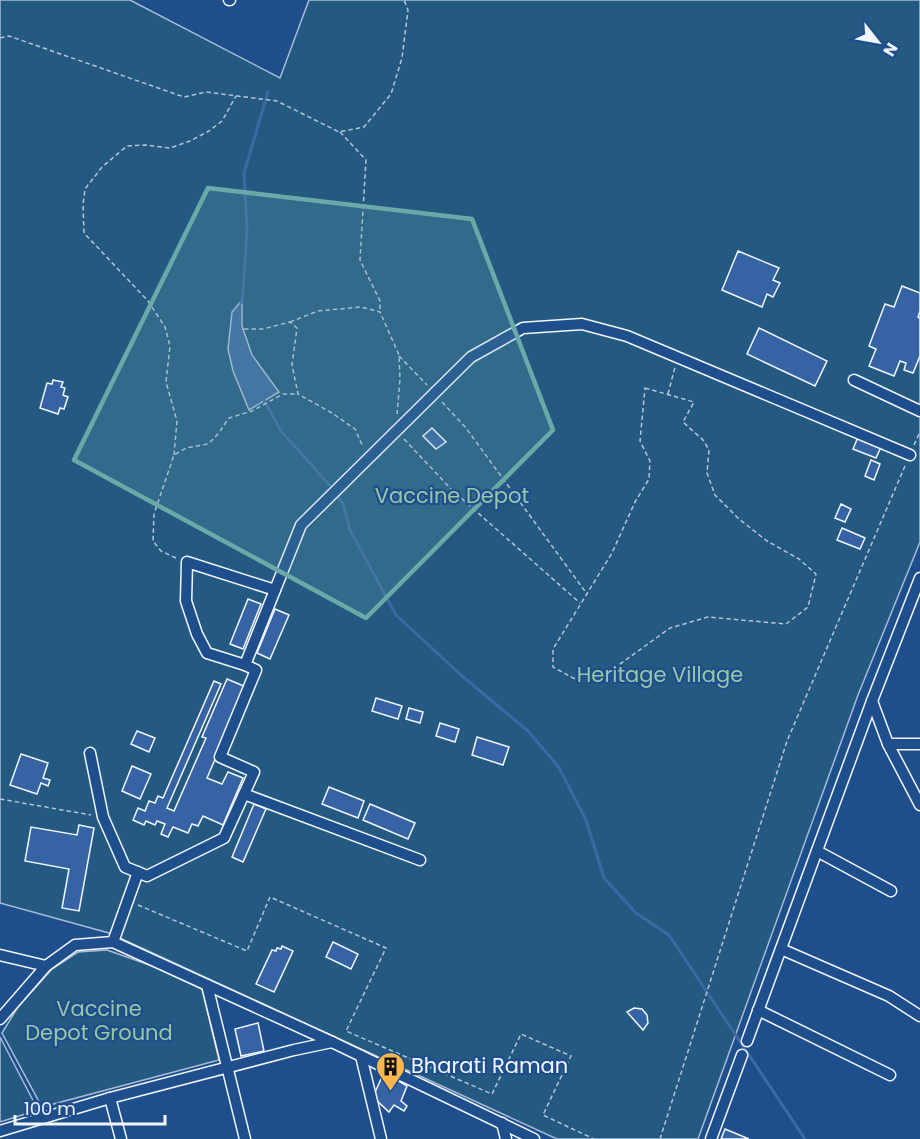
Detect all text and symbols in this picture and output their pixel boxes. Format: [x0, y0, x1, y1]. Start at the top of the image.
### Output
north arrow [848, 12, 908, 72]
text: N [877, 38, 903, 61]
park label: Vaccine Depot [375, 481, 529, 510]
park label: Heritage Village [577, 660, 743, 689]
park label: Vaccine Depot Ground [25, 994, 173, 1047]
building icon: Bharati Raman [374, 1050, 406, 1092]
place label: Bharati Raman [411, 1051, 568, 1080]
scale bar [15, 1088, 165, 1126]
text: 100 m [24, 1096, 76, 1121]

